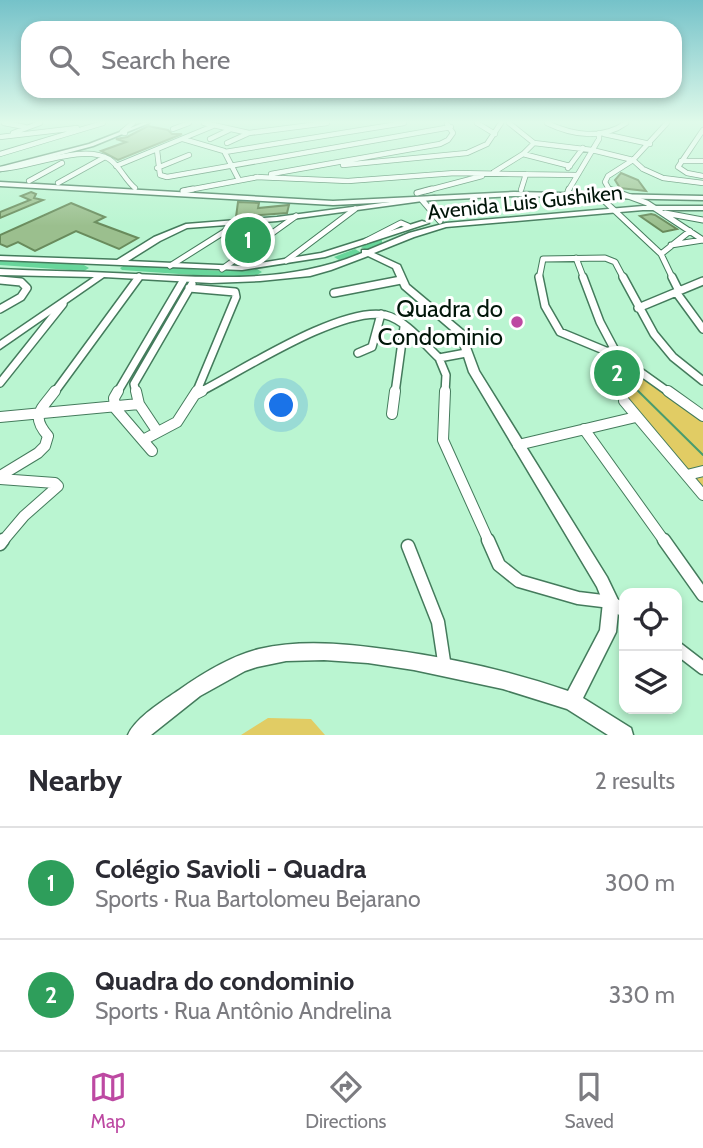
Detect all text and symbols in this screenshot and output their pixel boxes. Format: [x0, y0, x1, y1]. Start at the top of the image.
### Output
search box [21, 21, 682, 98]
icon: search [45, 41, 83, 79]
text: Search here [101, 44, 230, 76]
street label: Avenida Luis Gushiken [426, 179, 624, 225]
pin: 1 [225, 214, 271, 266]
place label: Quadra do Condominio [378, 294, 503, 351]
marker: Quadra do Condominio [509, 314, 525, 330]
pin: 2 [594, 347, 640, 399]
your location [264, 388, 298, 422]
map controls [619, 588, 682, 714]
button: locate [619, 588, 682, 651]
button: layers [619, 651, 682, 714]
text: Nearby [28, 762, 122, 799]
text: 2 results [595, 767, 675, 795]
text: Colégio Savioli - Quadra [95, 853, 366, 885]
text: 1 [47, 869, 55, 897]
text: 300 m [605, 869, 675, 897]
text: Sports · Rua Bartolomeu Bejarano [95, 885, 421, 913]
text: Quadra do condominio [95, 965, 354, 997]
text: 2 [45, 981, 57, 1009]
text: 330 m [609, 981, 675, 1009]
text: Sports · Rua Antônio Andrelina [95, 997, 391, 1025]
tab: Map [89, 1068, 127, 1133]
tab: Directions [305, 1068, 386, 1133]
tab: Saved [565, 1068, 614, 1133]

